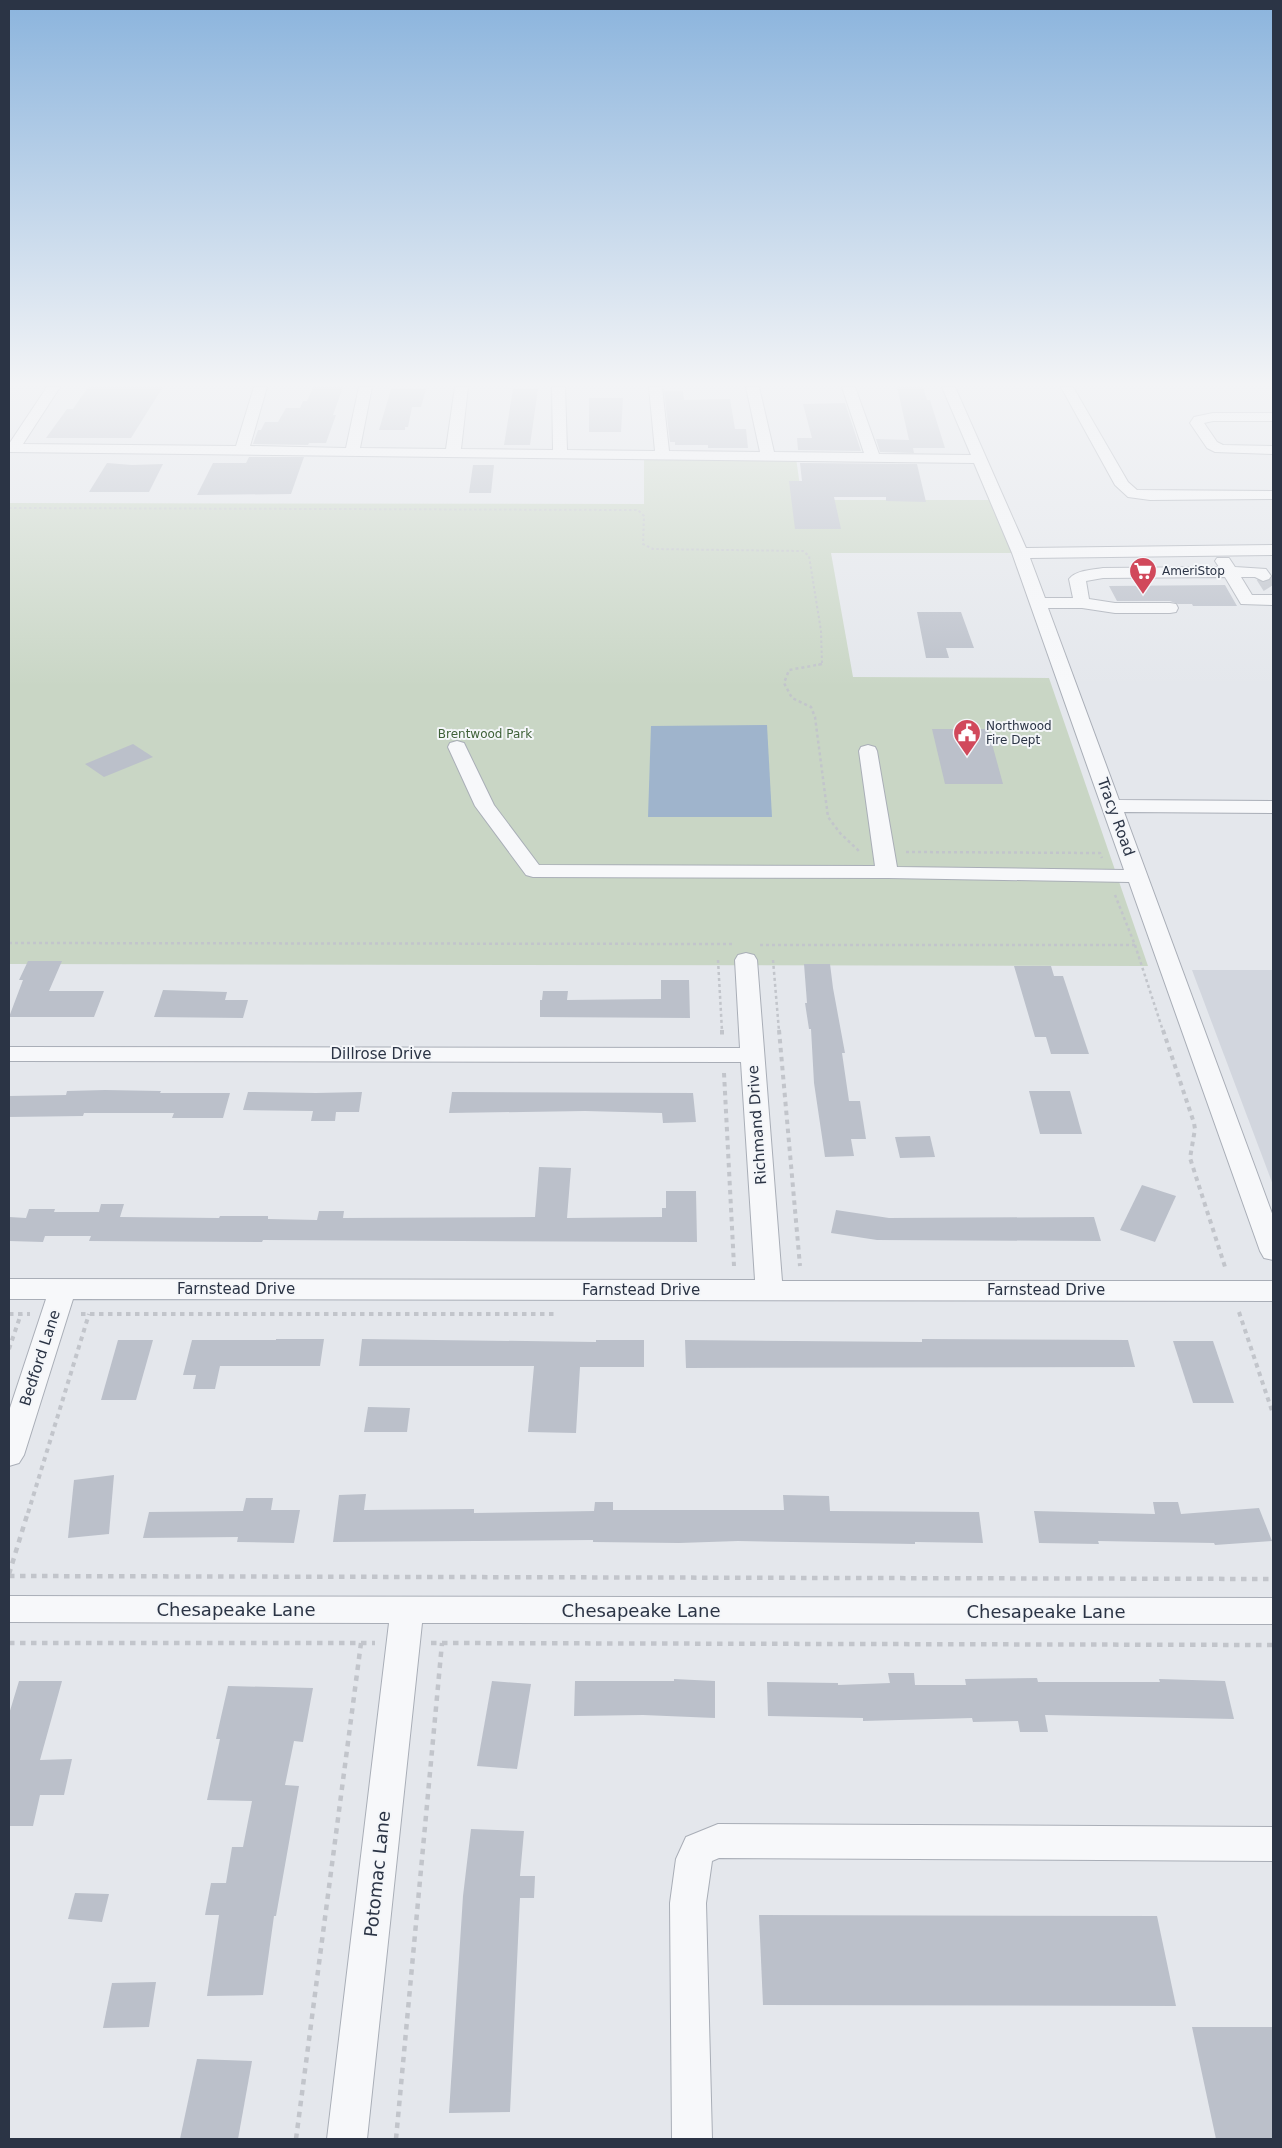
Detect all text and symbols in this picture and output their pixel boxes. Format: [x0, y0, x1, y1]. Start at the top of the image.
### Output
supermarket icon: AmeriStop [1128, 556, 1158, 595]
place label: AmeriStop [1162, 564, 1225, 578]
public building icon: Northwood Fire Dept [952, 718, 982, 757]
place label: Northwood Fire Dept [986, 719, 1052, 747]
park label: Brentwood Park [438, 727, 532, 741]
street label: Tracy Road [1093, 775, 1138, 859]
street label: Dillrose Drive [331, 1045, 431, 1063]
street label: Richmand Drive [744, 1065, 770, 1185]
street label: Farnstead Drive [177, 1280, 295, 1298]
street label: Farnstead Drive [582, 1281, 700, 1299]
street label: Farnstead Drive [987, 1281, 1105, 1299]
street label: Bedford Lane [16, 1308, 64, 1408]
street label: Chesapeake Lane [156, 1599, 316, 1620]
street label: Chesapeake Lane [561, 1600, 721, 1621]
street label: Chesapeake Lane [966, 1601, 1126, 1622]
street label: Potomac Lane [360, 1810, 394, 1938]

